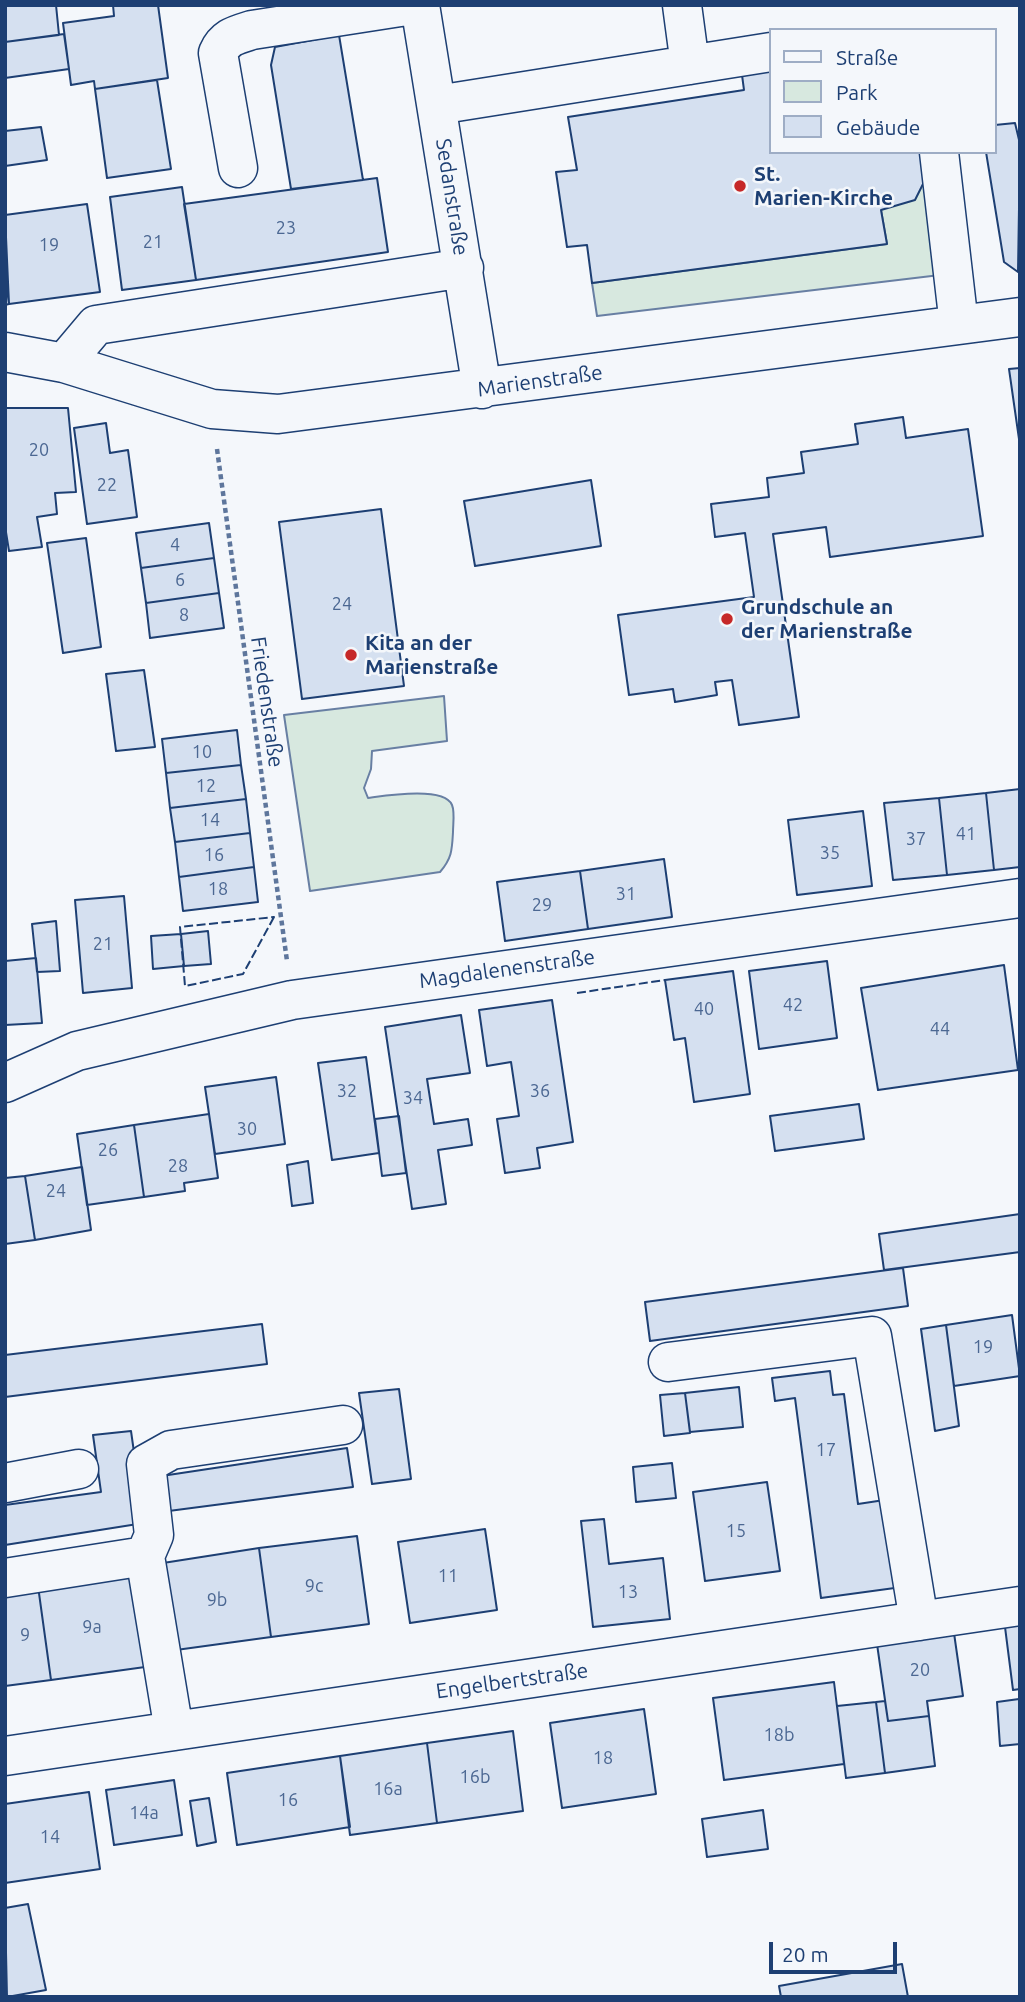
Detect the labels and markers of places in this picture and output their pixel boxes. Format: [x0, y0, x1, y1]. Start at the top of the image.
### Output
place label: St. Marien-Kirche [754, 161, 893, 211]
marker: St. Marien-Kirche [732, 178, 748, 194]
place label: Grundschule an der Marienstraße [741, 594, 913, 644]
marker: Grundschule an der Marienstraße [719, 611, 735, 627]
place label: Kita an der Marienstraße [365, 630, 498, 680]
marker: Kita an der Marienstraße [343, 647, 359, 663]

